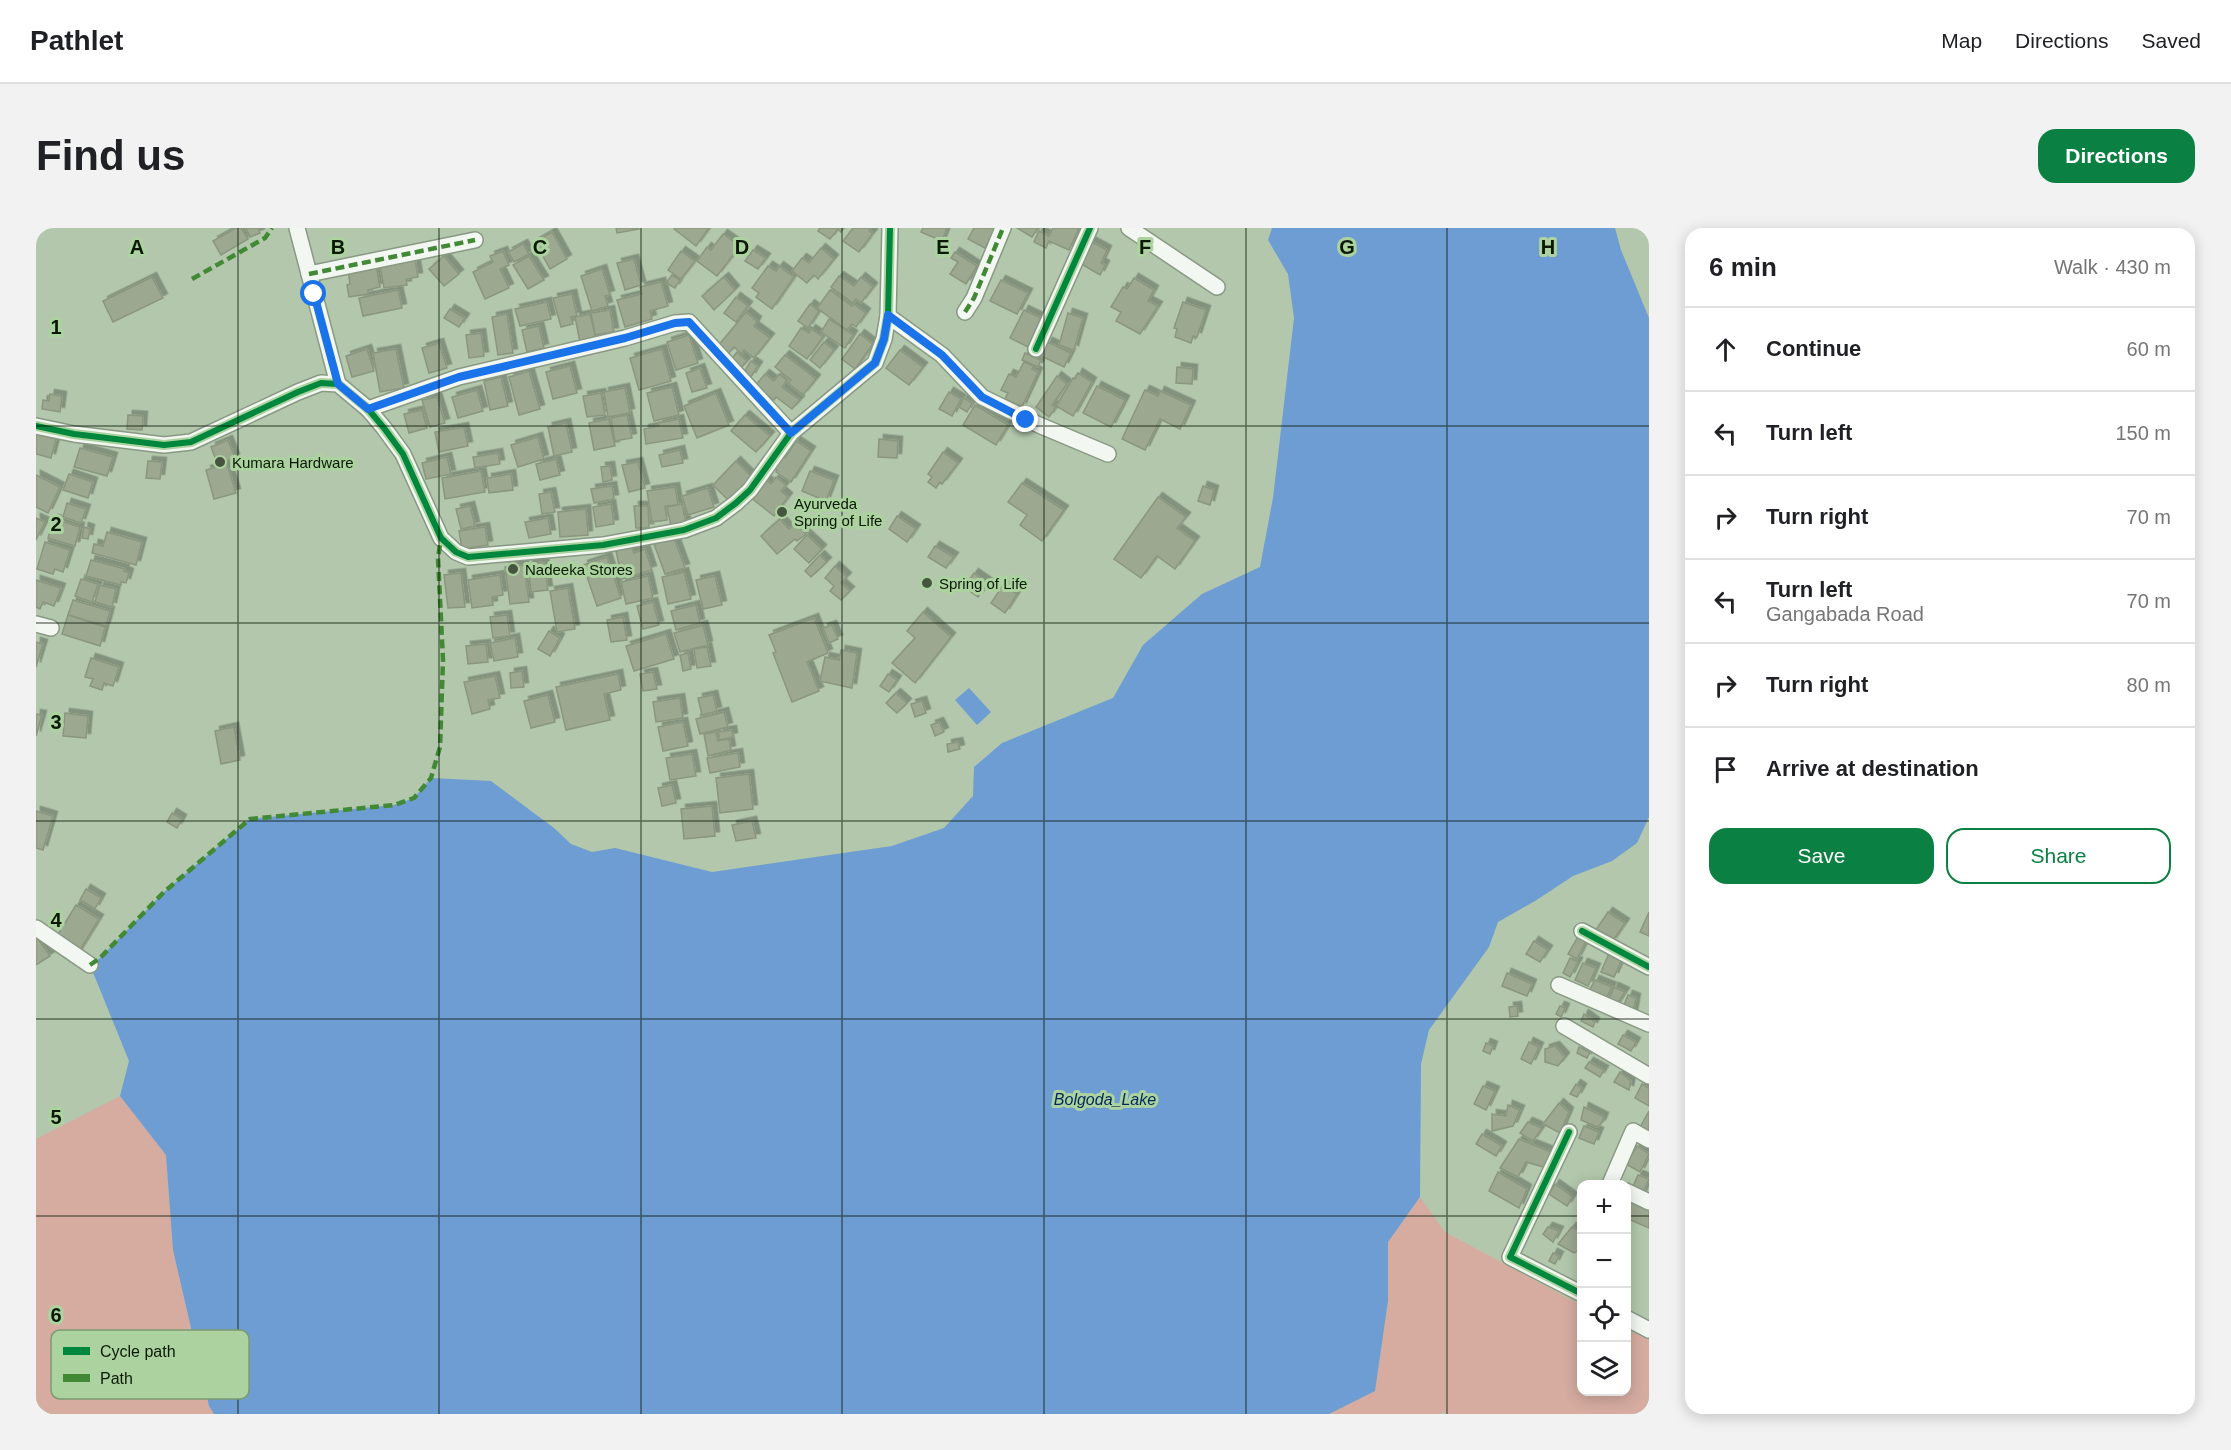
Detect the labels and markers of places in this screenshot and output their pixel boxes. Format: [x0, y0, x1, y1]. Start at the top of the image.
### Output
place label: Kumara Hardware [232, 454, 354, 471]
marker: Kumara Hardware [213, 455, 227, 469]
place label: Ayurveda Spring of Life [794, 495, 882, 529]
marker: Ayurveda Spring of Life [775, 505, 789, 519]
place label: Nadeeka Stores [525, 561, 633, 578]
marker: Nadeeka Stores [506, 562, 520, 576]
place label: Spring of Life [939, 575, 1027, 592]
marker: Spring of Life [920, 576, 934, 590]

